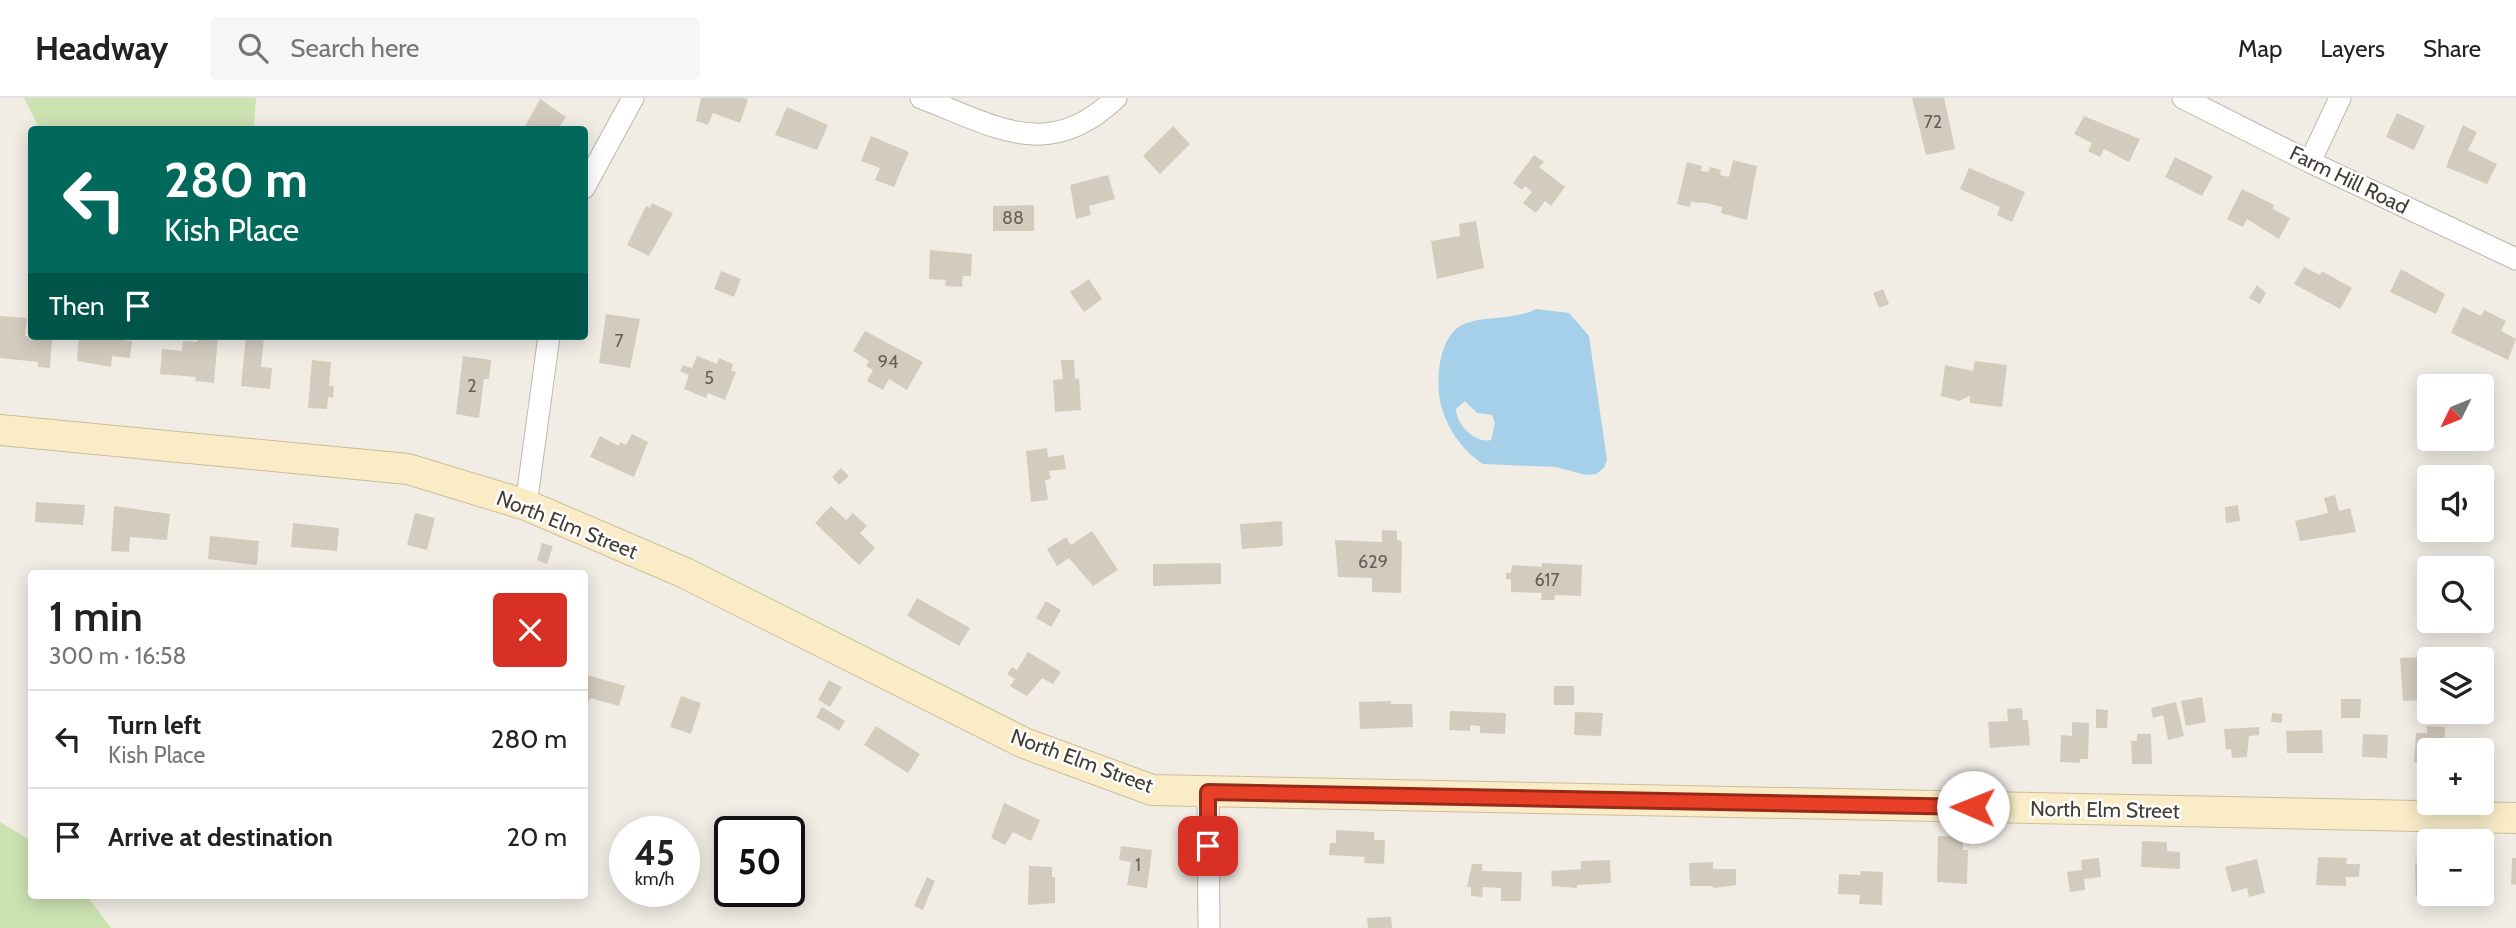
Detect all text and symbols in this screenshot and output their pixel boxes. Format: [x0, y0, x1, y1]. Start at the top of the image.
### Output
search box [210, 17, 700, 80]
text: Headway [35, 28, 168, 68]
icon: search [234, 29, 272, 67]
text: Search here [290, 32, 419, 64]
text: Map [2238, 34, 2282, 63]
text: Layers [2320, 34, 2385, 63]
text: Share [2423, 34, 2481, 63]
house number: 72 [1924, 111, 1942, 133]
street label: Farm Hill Road [2286, 140, 2413, 219]
text: 280 m [164, 150, 308, 209]
icon: left [49, 154, 140, 245]
house number: 88 [1002, 207, 1024, 229]
text: Kish Place [164, 210, 299, 249]
icon: arrive [119, 287, 157, 325]
text: Then [49, 290, 105, 322]
house number: 7 [614, 330, 624, 352]
house number: 94 [878, 351, 898, 373]
house number: 5 [704, 367, 714, 389]
north arrow [2417, 374, 2494, 452]
map controls [2417, 374, 2494, 906]
house number: 2 [467, 375, 477, 397]
button: sound [2417, 465, 2494, 542]
street label: North Elm Street [493, 485, 641, 564]
house number: 629 [1358, 551, 1388, 573]
button: search [2417, 556, 2494, 633]
house number: 617 [1534, 569, 1560, 591]
text: 1 min [49, 590, 143, 642]
button: close [493, 593, 567, 667]
text: 300 m · 16:58 [49, 642, 186, 670]
button: layers [2417, 647, 2494, 724]
text: Turn left [108, 709, 201, 741]
icon: left [49, 720, 87, 758]
text: 280 m [491, 723, 567, 755]
street label: North Elm Street [1008, 723, 1157, 798]
button: + [2417, 738, 2494, 815]
text: Kish Place [108, 741, 205, 769]
position arrow [1936, 770, 2010, 844]
street label: North Elm Street [2030, 796, 2180, 823]
speed limit sign: 50 [714, 816, 805, 907]
pin [1178, 816, 1238, 876]
icon: arrive [49, 818, 87, 856]
text: Arrive at destination [108, 821, 333, 853]
text: 20 m [507, 821, 567, 853]
icon: arrive [1189, 827, 1227, 865]
button: − [2417, 829, 2494, 906]
text: 45 [634, 831, 675, 874]
house number: 1 [1135, 854, 1141, 876]
text: km/h [635, 868, 674, 890]

